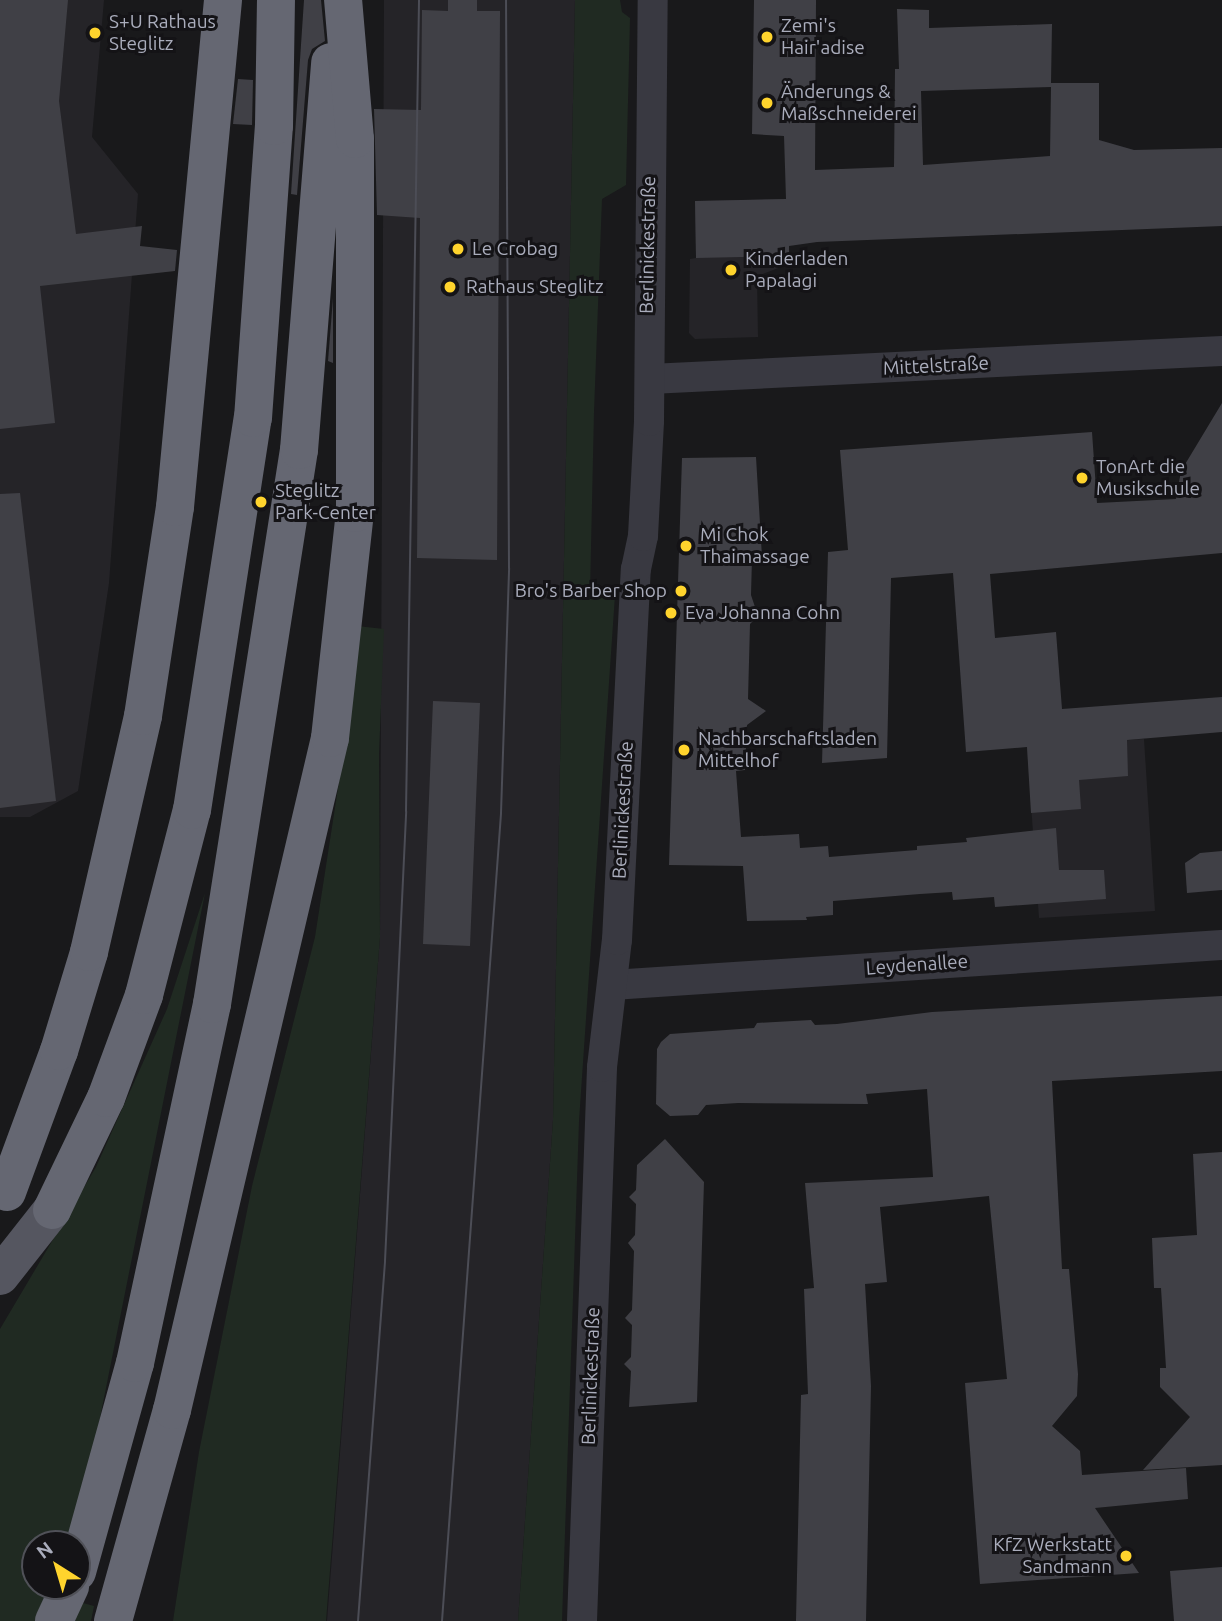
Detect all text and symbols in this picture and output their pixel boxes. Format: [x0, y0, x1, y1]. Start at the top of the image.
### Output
place label: S+U Rathaus Steglitz [109, 11, 216, 55]
place label: Zemi's Hair'adise [781, 15, 865, 59]
marker: S+U Rathaus Steglitz [87, 25, 103, 41]
marker: Zemi's Hair'adise [759, 29, 775, 45]
place label: Änderungs & Maßschneiderei [781, 81, 917, 125]
marker: Änderungs & Maßschneiderei [759, 95, 775, 111]
street label: Berlinickestraße [635, 176, 661, 314]
place label: Le Crobag [472, 238, 558, 260]
marker: Le Crobag [450, 241, 466, 257]
place label: Kinderladen Papalagi [745, 248, 848, 292]
marker: Kinderladen Papalagi [723, 262, 739, 278]
place label: Rathaus Steglitz [466, 276, 604, 298]
marker: Rathaus Steglitz [440, 277, 460, 297]
street label: Mittelstraße [882, 352, 990, 380]
place label: TonArt die Musikschule [1096, 456, 1200, 500]
marker: TonArt die Musikschule [1074, 470, 1090, 486]
place label: Steglitz Park-Center [275, 480, 376, 524]
marker: Steglitz Park-Center [253, 494, 269, 510]
place label: Mi Chok Thaimassage [700, 524, 810, 568]
marker: Mi Chok Thaimassage [678, 538, 694, 554]
place label: Bro's Barber Shop [515, 580, 667, 602]
marker: Bro's Barber Shop [673, 583, 689, 599]
place label: Eva Johanna Cohn [685, 602, 840, 624]
marker: Eva Johanna Cohn [663, 605, 679, 621]
place label: Nachbarschaftsladen Mittelhof [698, 728, 877, 772]
street label: Berlinickestraße [608, 740, 638, 880]
marker: Nachbarschaftsladen Mittelhof [676, 742, 692, 758]
street label: Leydenallee [865, 950, 969, 980]
street label: Berlinickestraße [577, 1307, 605, 1445]
north arrow [21, 1530, 91, 1600]
place label: KfZ Werkstatt Sandmann [993, 1534, 1112, 1578]
text: N [32, 1537, 57, 1563]
marker: KfZ Werkstatt Sandmann [1118, 1548, 1134, 1564]

